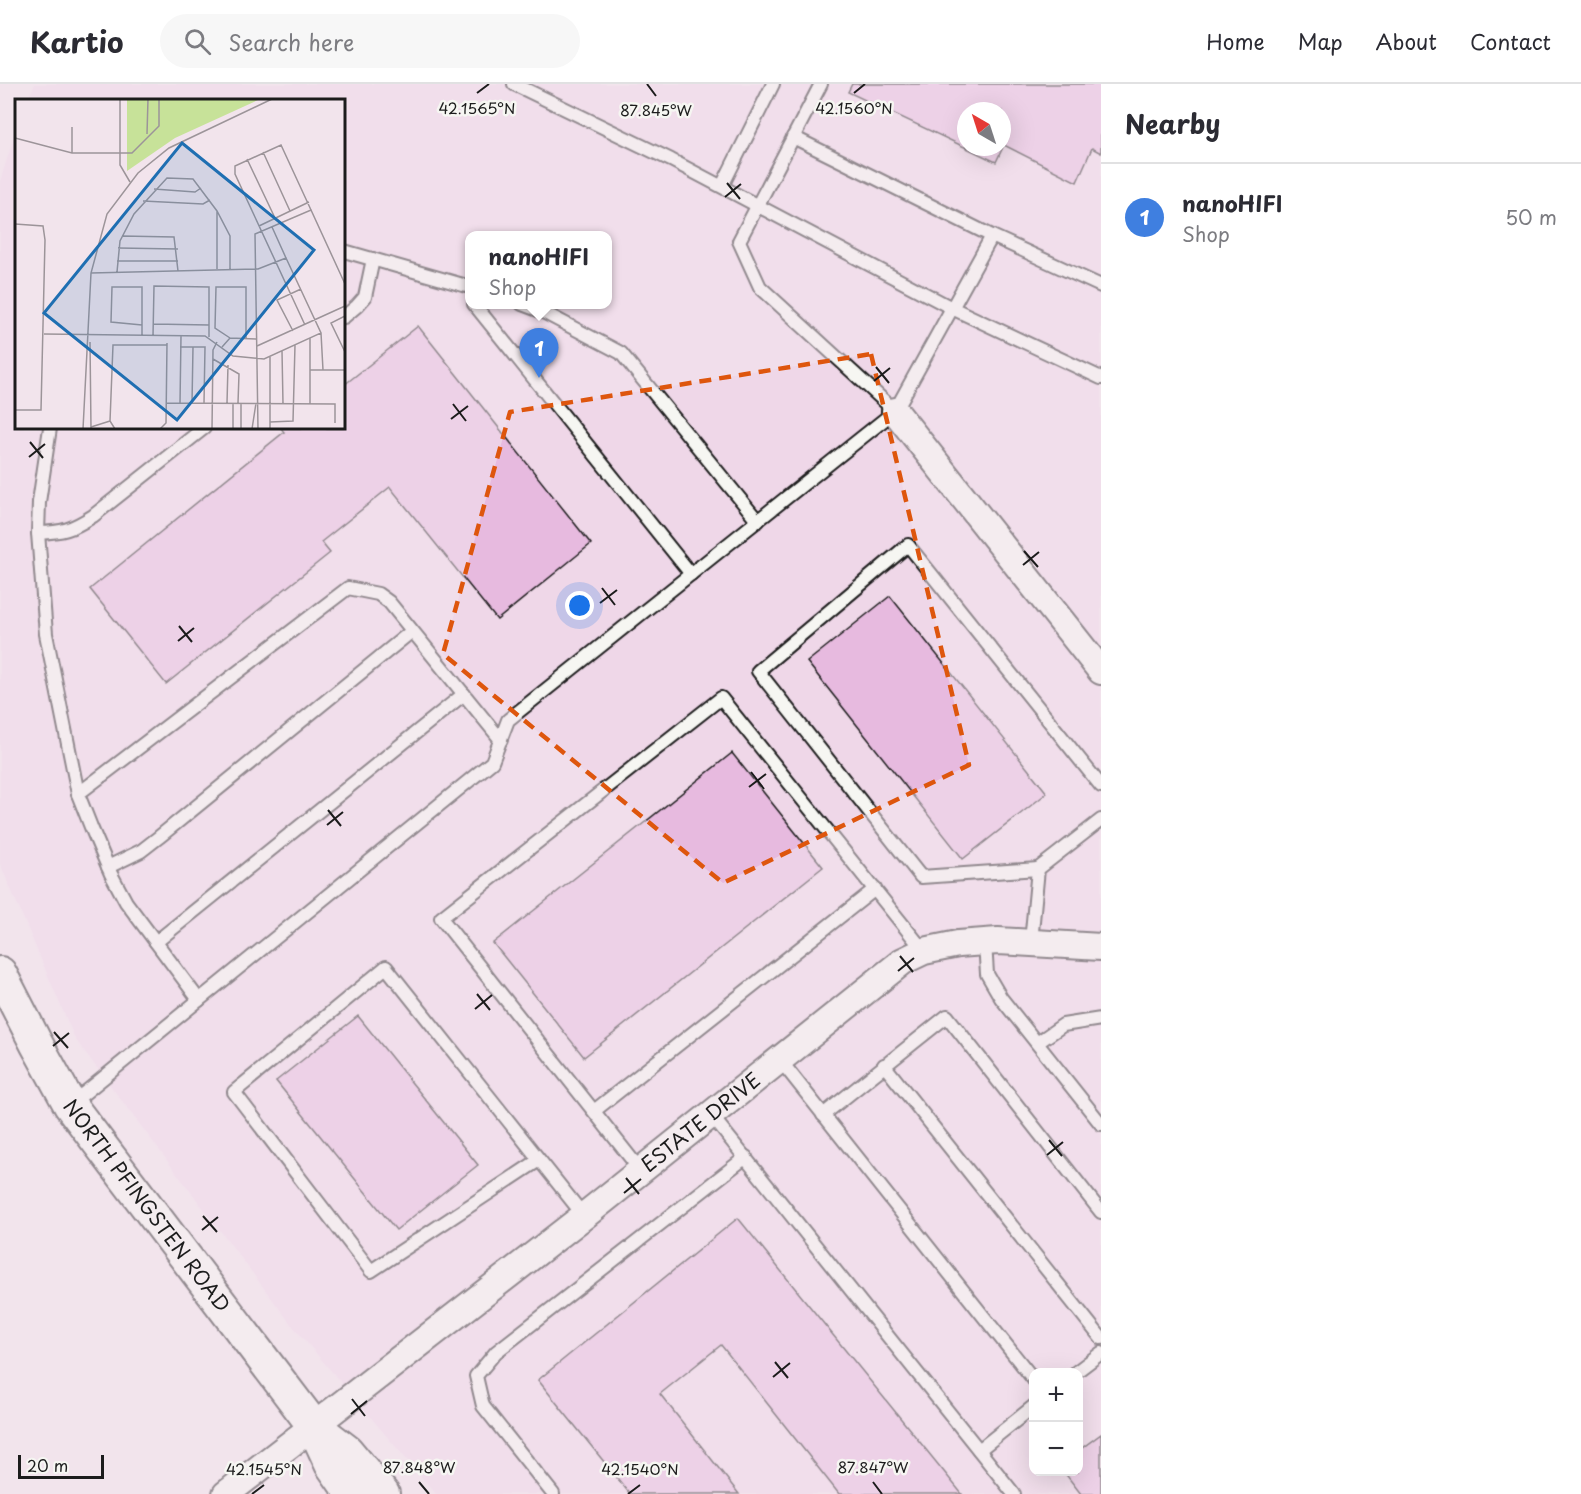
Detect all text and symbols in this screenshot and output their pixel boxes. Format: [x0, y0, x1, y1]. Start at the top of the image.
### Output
search box [160, 14, 580, 68]
text: Kartio [30, 20, 124, 63]
icon: search [181, 25, 214, 58]
text: Search here [229, 25, 354, 58]
text: Home [1206, 25, 1265, 57]
text: Map [1298, 25, 1343, 57]
text: About [1376, 25, 1437, 57]
text: Contact [1470, 25, 1551, 57]
text: 42.1565°N [438, 96, 516, 119]
text: 42.1560°N [815, 96, 893, 119]
text: 87.845°W [620, 98, 693, 121]
inset map [15, 99, 345, 429]
north arrow [957, 102, 1011, 156]
text: Nearby [1125, 104, 1220, 143]
text: nanoHIFI [1182, 186, 1282, 219]
text: 1 [1140, 202, 1149, 232]
text: 50 m [1505, 202, 1557, 232]
text: Shop [1182, 219, 1230, 249]
popup [465, 231, 612, 309]
text: nanoHIFI [488, 239, 589, 272]
text: Shop [488, 272, 536, 302]
pin: 1 [520, 328, 558, 378]
your location [565, 591, 594, 620]
street label: ESTATE DRIVE [634, 1065, 766, 1179]
street label: NORTH PFINGSTEN ROAD [57, 1092, 238, 1318]
map controls [1029, 1368, 1083, 1476]
button: + [1029, 1368, 1083, 1422]
button: − [1029, 1422, 1083, 1476]
scale bar [18, 1452, 104, 1480]
text: 20 m [27, 1453, 68, 1477]
text: 87.848°W [383, 1455, 456, 1478]
text: 87.847°W [838, 1455, 909, 1478]
text: 42.1545°N [226, 1457, 302, 1480]
text: 42.1540°N [601, 1457, 679, 1480]

